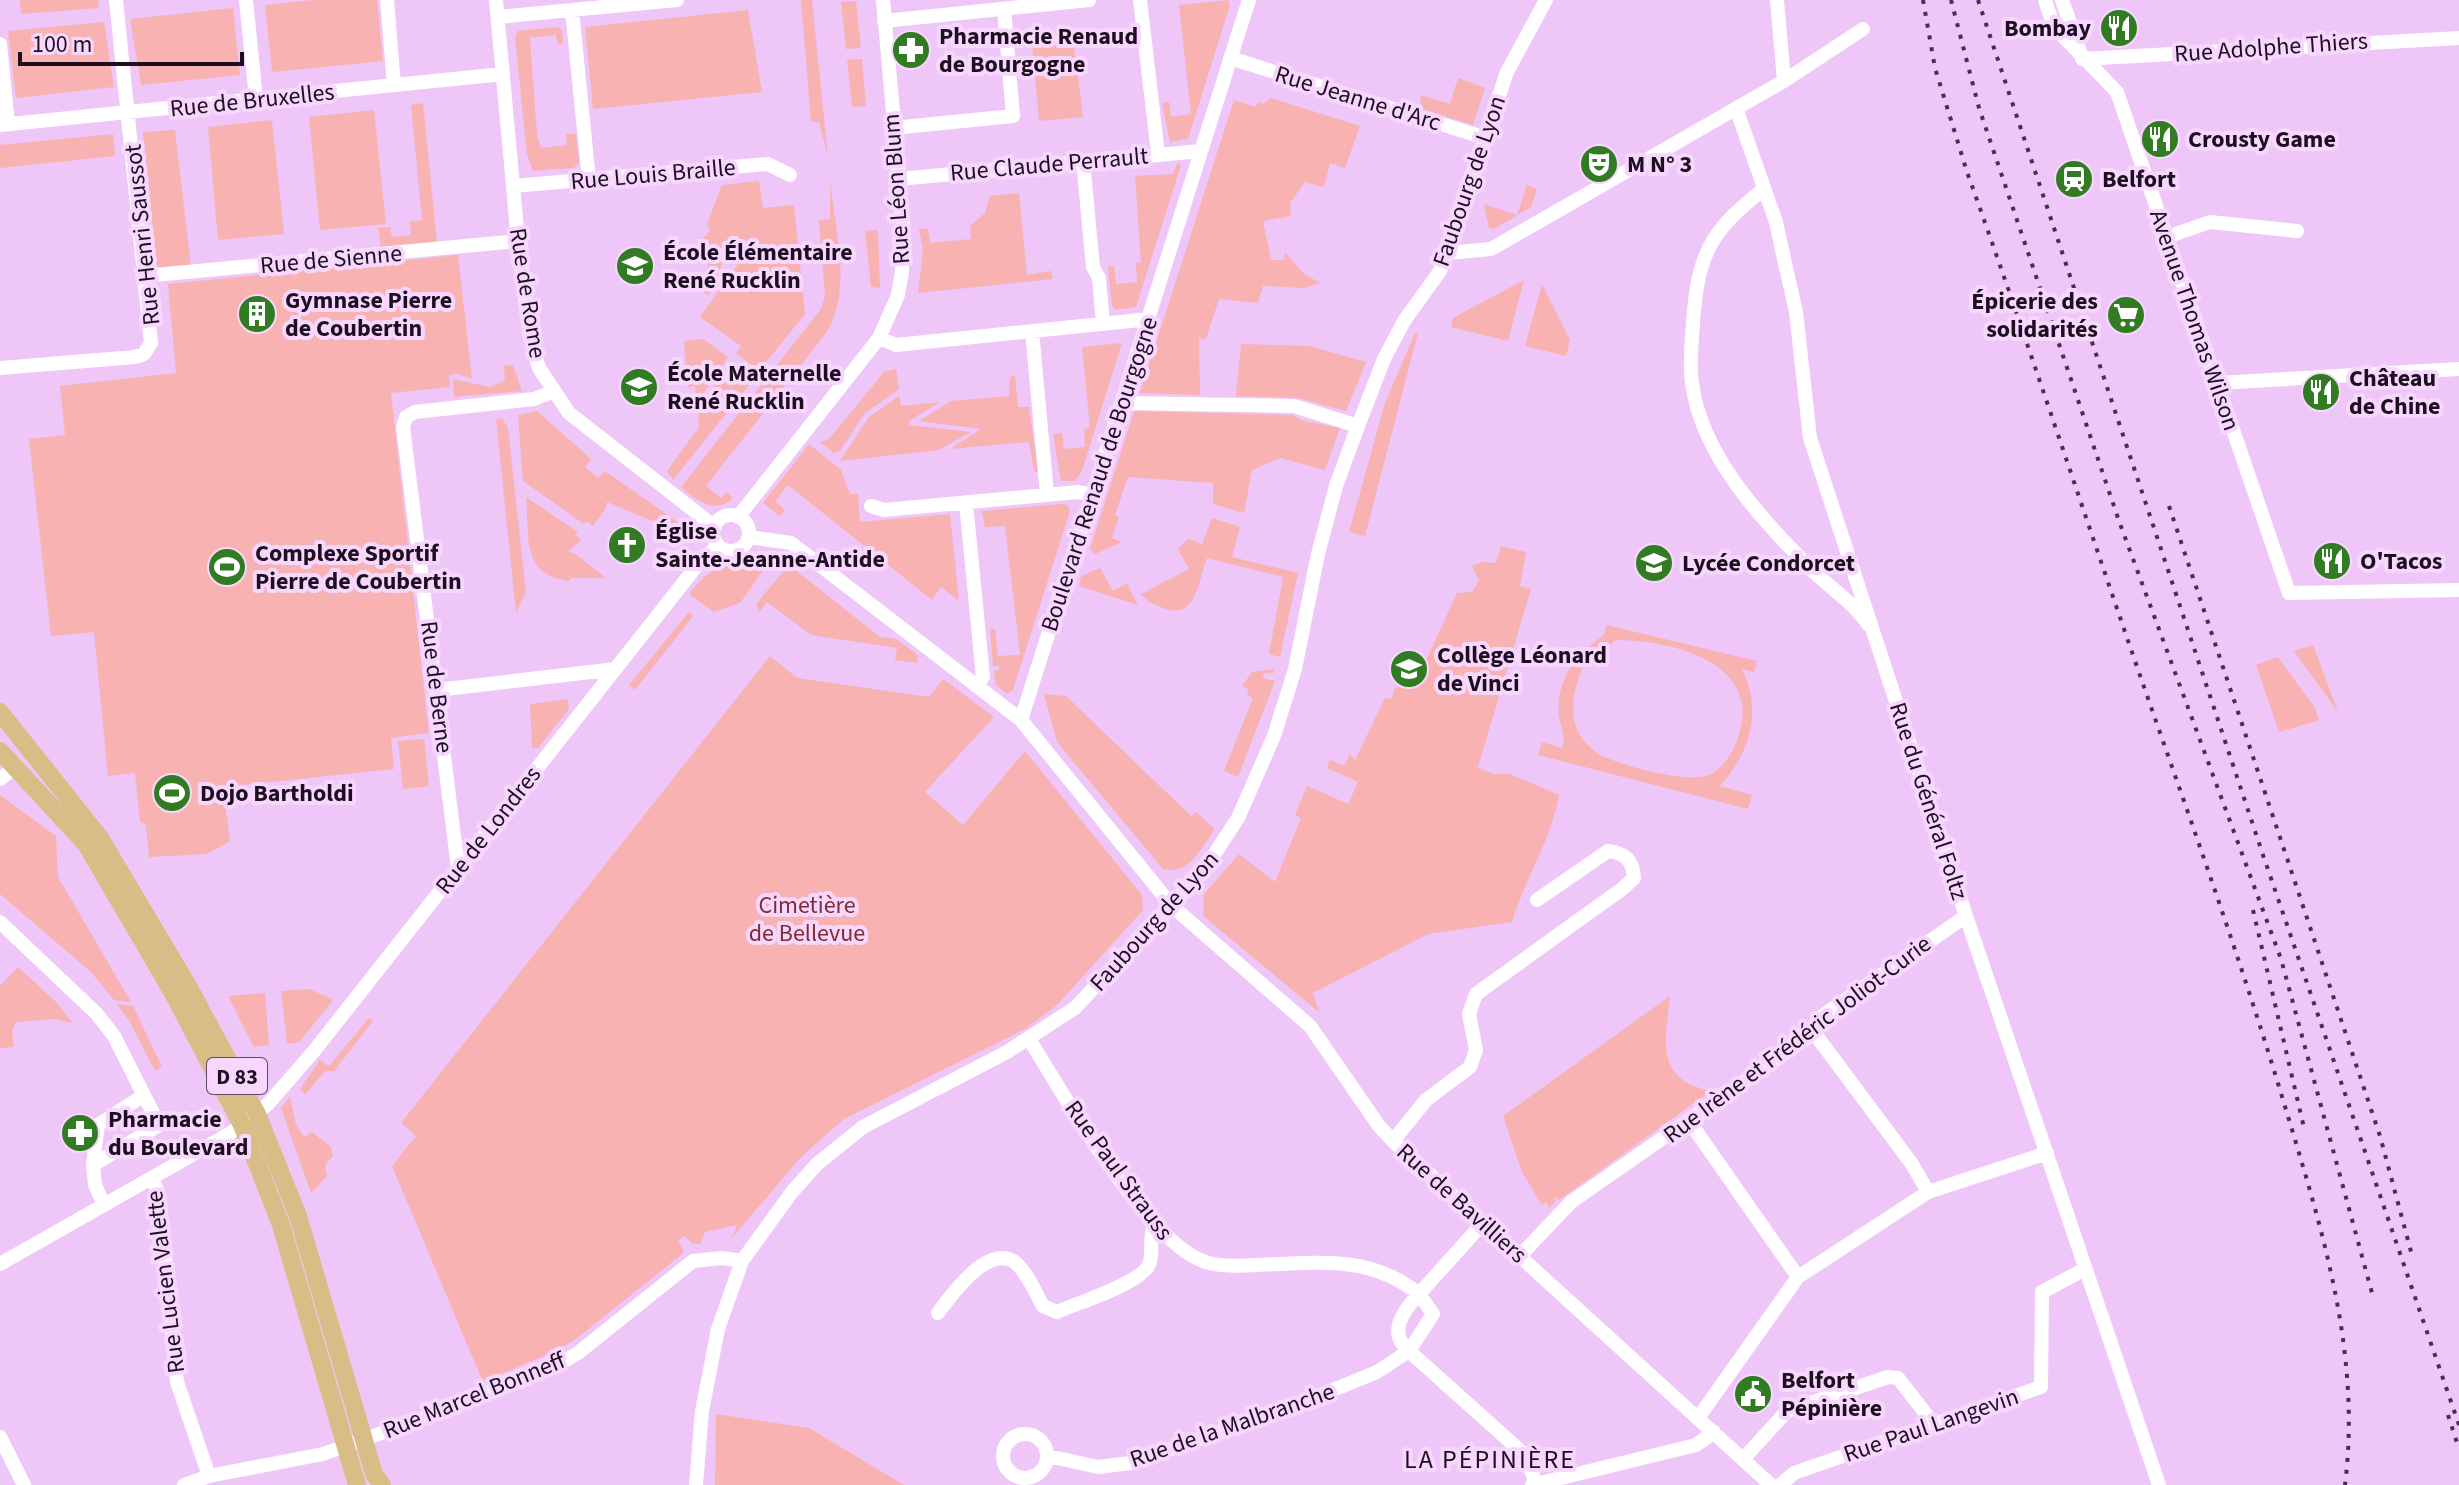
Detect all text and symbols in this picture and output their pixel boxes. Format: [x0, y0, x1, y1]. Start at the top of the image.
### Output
restaurant icon: Bombay [2098, 7, 2140, 49]
place label: Bombay [2004, 11, 2091, 46]
scale bar [20, 16, 242, 66]
place label: Pharmacie Renaud de Bourgogne [939, 19, 1138, 82]
street label: Rue Adolphe Thiers [2173, 23, 2369, 72]
text: 100 m [32, 27, 92, 62]
pharmacy icon: Pharmacie Renaud de Bourgogne [890, 29, 932, 71]
street label: Rue Jeanne d'Arc [1271, 57, 1445, 140]
street label: Rue de Bruxelles [168, 74, 336, 127]
street label: Faubourg de Lyon [1424, 91, 1515, 271]
street label: Rue Léon Blum [874, 113, 919, 265]
restaurant icon: Crousty Game [2139, 118, 2181, 160]
place label: Crousty Game [2188, 122, 2336, 157]
street label: Rue Claude Perrault [948, 138, 1150, 191]
street label: Rue Henri Saussot [116, 143, 169, 327]
theatre icon: M N° 3 [1578, 143, 1620, 185]
place label: M N° 3 [1627, 147, 1692, 182]
street label: Rue Louis Braille [569, 150, 737, 199]
station icon: Belfort [2053, 158, 2095, 200]
place label: Belfort [2102, 162, 2176, 197]
street label: Avenue Thomas Wilson [2140, 205, 2249, 435]
street label: Rue de Rome [500, 225, 555, 361]
place label: École Élémentaire René Rucklin [663, 235, 853, 298]
street label: Rue de Sienne [259, 236, 403, 283]
school or university icon: École Élémentaire René Rucklin [614, 245, 656, 287]
place label: Gymnase Pierre de Coubertin [285, 283, 452, 346]
place label: Épicerie des solidarités [1971, 284, 2098, 347]
building icon: Gymnase Pierre de Coubertin [236, 293, 278, 335]
supermarket icon: Épicerie des solidarités [2105, 294, 2147, 336]
street label: Boulevard Renaud de Bourgogne [1032, 312, 1167, 636]
place label: École Maternelle René Rucklin [667, 356, 841, 419]
place label: Château de Chine [2349, 361, 2440, 424]
school or university icon: École Maternelle René Rucklin [618, 366, 660, 408]
restaurant icon: Château de Chine [2300, 371, 2342, 413]
place label: Église Sainte-Jeanne-Antide [655, 514, 885, 577]
church icon: Église Sainte-Jeanne-Antide [606, 524, 648, 566]
place label: Complexe Sportif Pierre de Coubertin [255, 536, 462, 599]
restaurant icon: O'Tacos [2311, 540, 2353, 582]
school or university icon: Lycée Condorcet [1633, 542, 1675, 584]
place label: O'Tacos [2360, 544, 2443, 579]
sports icon: Complexe Sportif Pierre de Coubertin [206, 546, 248, 588]
place label: Lycée Condorcet [1682, 546, 1855, 581]
street label: Rue de Berne [411, 619, 462, 755]
place label: Collège Léonard de Vinci [1437, 638, 1607, 701]
school or university icon: Collège Léonard de Vinci [1388, 648, 1430, 690]
street label: Rue du Général Foltz [1880, 698, 1977, 905]
street label: Rue de Londres [427, 759, 550, 902]
sports icon: Dojo Bartholdi [151, 772, 193, 814]
place label: Dojo Bartholdi [200, 776, 354, 811]
street label: Faubourg de Lyon [1082, 843, 1227, 999]
park label: Cimetière de Bellevue [749, 888, 865, 951]
street label: Rue Irène et Frédéric Joliot-Curie [1656, 927, 1939, 1152]
road number: D 83 [207, 1058, 267, 1094]
street label: Rue Paul Strauss [1056, 1093, 1181, 1248]
place label: Pharmacie du Boulevard [108, 1102, 249, 1165]
pharmacy icon: Pharmacie du Boulevard [59, 1112, 101, 1154]
street label: Rue de Bavilliers [1389, 1135, 1535, 1272]
street label: Rue Lucien Valette [137, 1189, 194, 1375]
street label: Rue Marcel Bonneff [378, 1343, 571, 1448]
place label: Belfort Pépinière [1781, 1363, 1882, 1426]
public building icon: Belfort Pépinière [1732, 1373, 1774, 1415]
street label: Rue de la Malbranche [1125, 1374, 1339, 1477]
street label: Rue Paul Langevin [1839, 1379, 2023, 1472]
district label: LA PÉPINIÈRE [1404, 1441, 1576, 1478]

